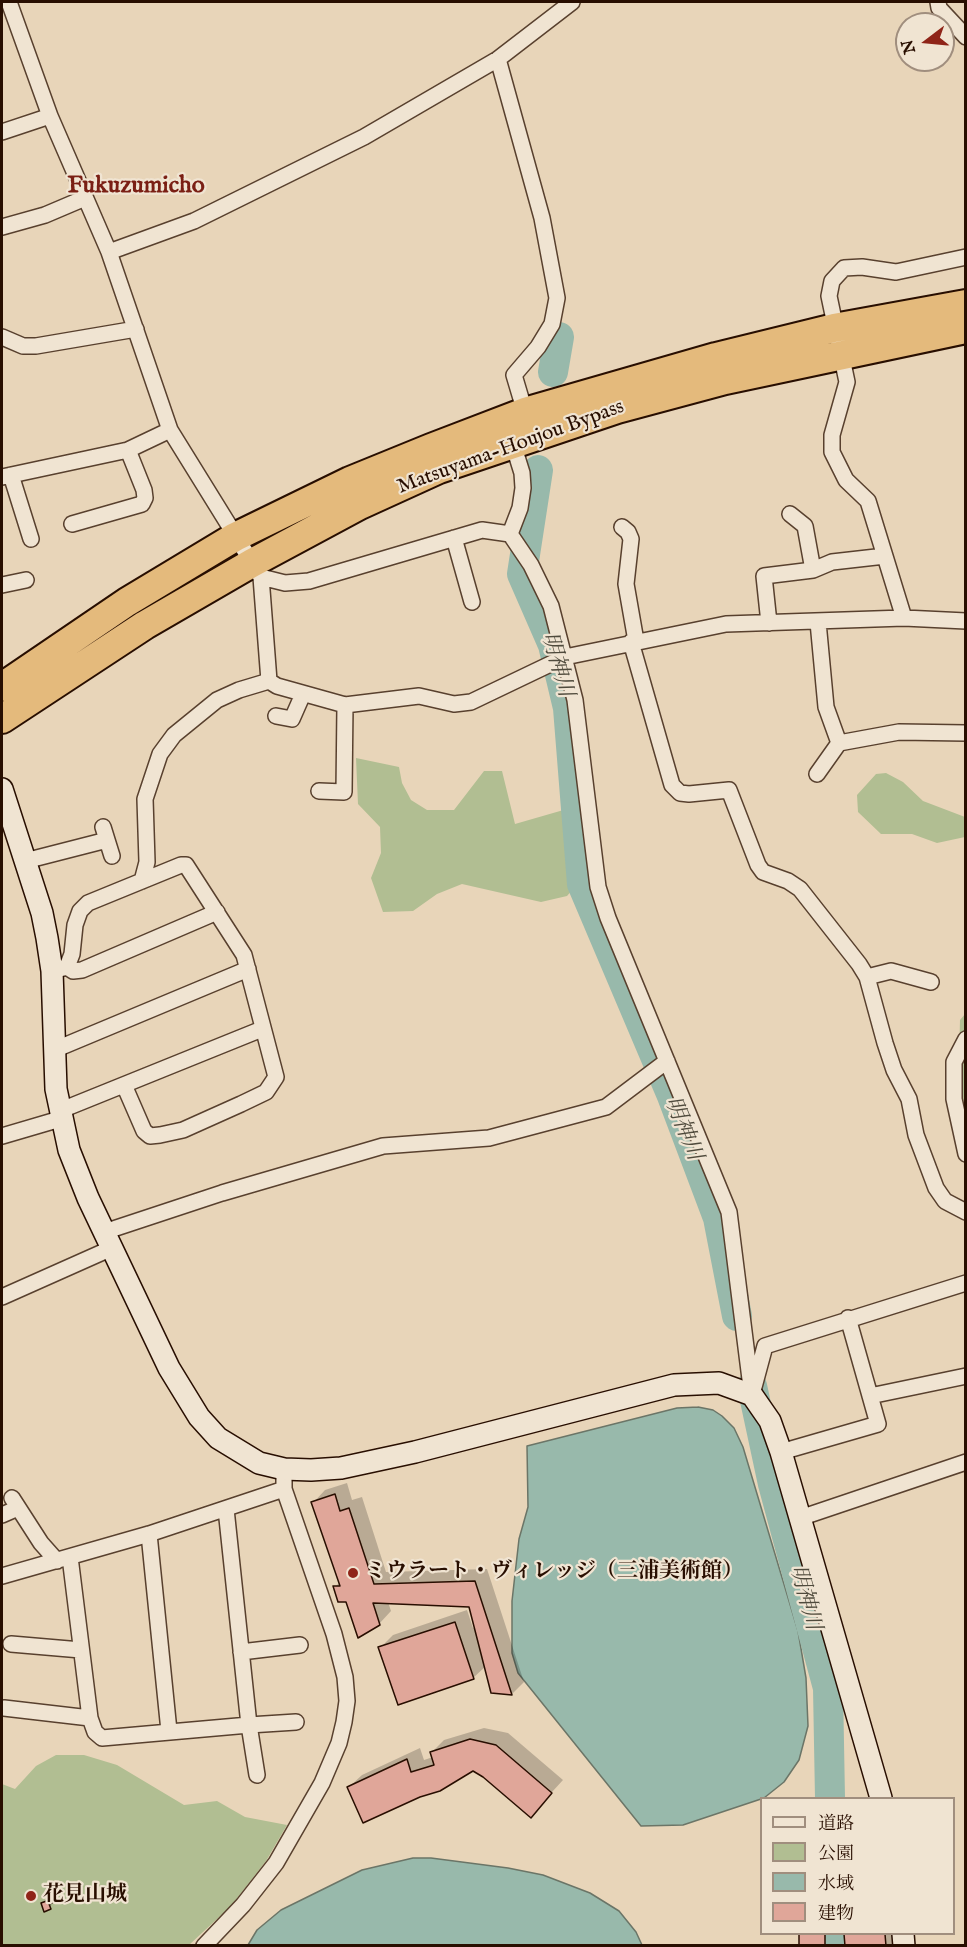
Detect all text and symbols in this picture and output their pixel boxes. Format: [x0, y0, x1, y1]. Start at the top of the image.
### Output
north arrow [895, 12, 955, 72]
text: N [898, 37, 921, 56]
district label: Fukuzumicho [67, 173, 205, 201]
street label: Matsuyama-Houjou Bypass [394, 395, 628, 501]
water label: 明神川 [534, 630, 578, 700]
water label: 明神川 [657, 1093, 707, 1165]
place label: ミウラート・ヴィレッジ（三浦美術館） [365, 1560, 743, 1586]
water label: 明神川 [783, 1563, 825, 1633]
marker: ミウラート・ヴィレッジ（三浦美術館） [346, 1566, 360, 1580]
legend [760, 1797, 955, 1935]
text: 道路 [818, 1813, 854, 1836]
text: 公園 [818, 1843, 854, 1866]
text: 水域 [818, 1873, 854, 1896]
place label: 花見山城 [43, 1883, 127, 1909]
marker: 花見山城 [24, 1889, 38, 1903]
text: 建物 [818, 1903, 854, 1926]

